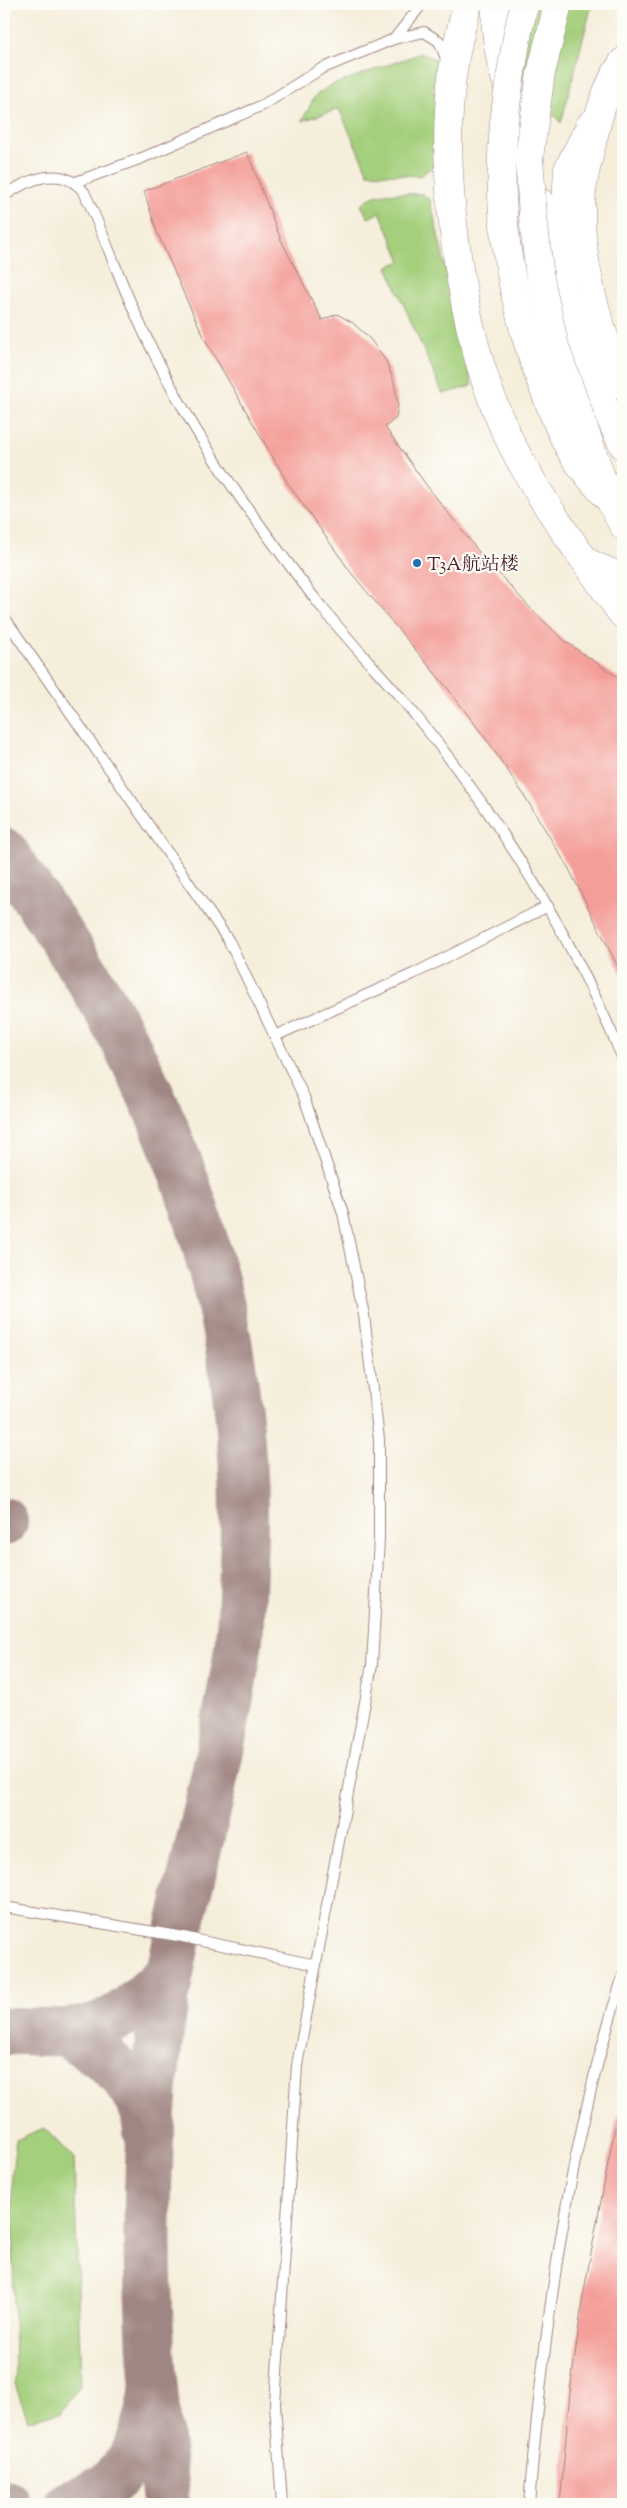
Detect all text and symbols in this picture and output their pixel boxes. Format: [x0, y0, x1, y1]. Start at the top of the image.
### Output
place label: T3A航站楼 [427, 552, 519, 579]
marker: T3A航站楼 [411, 557, 423, 569]

